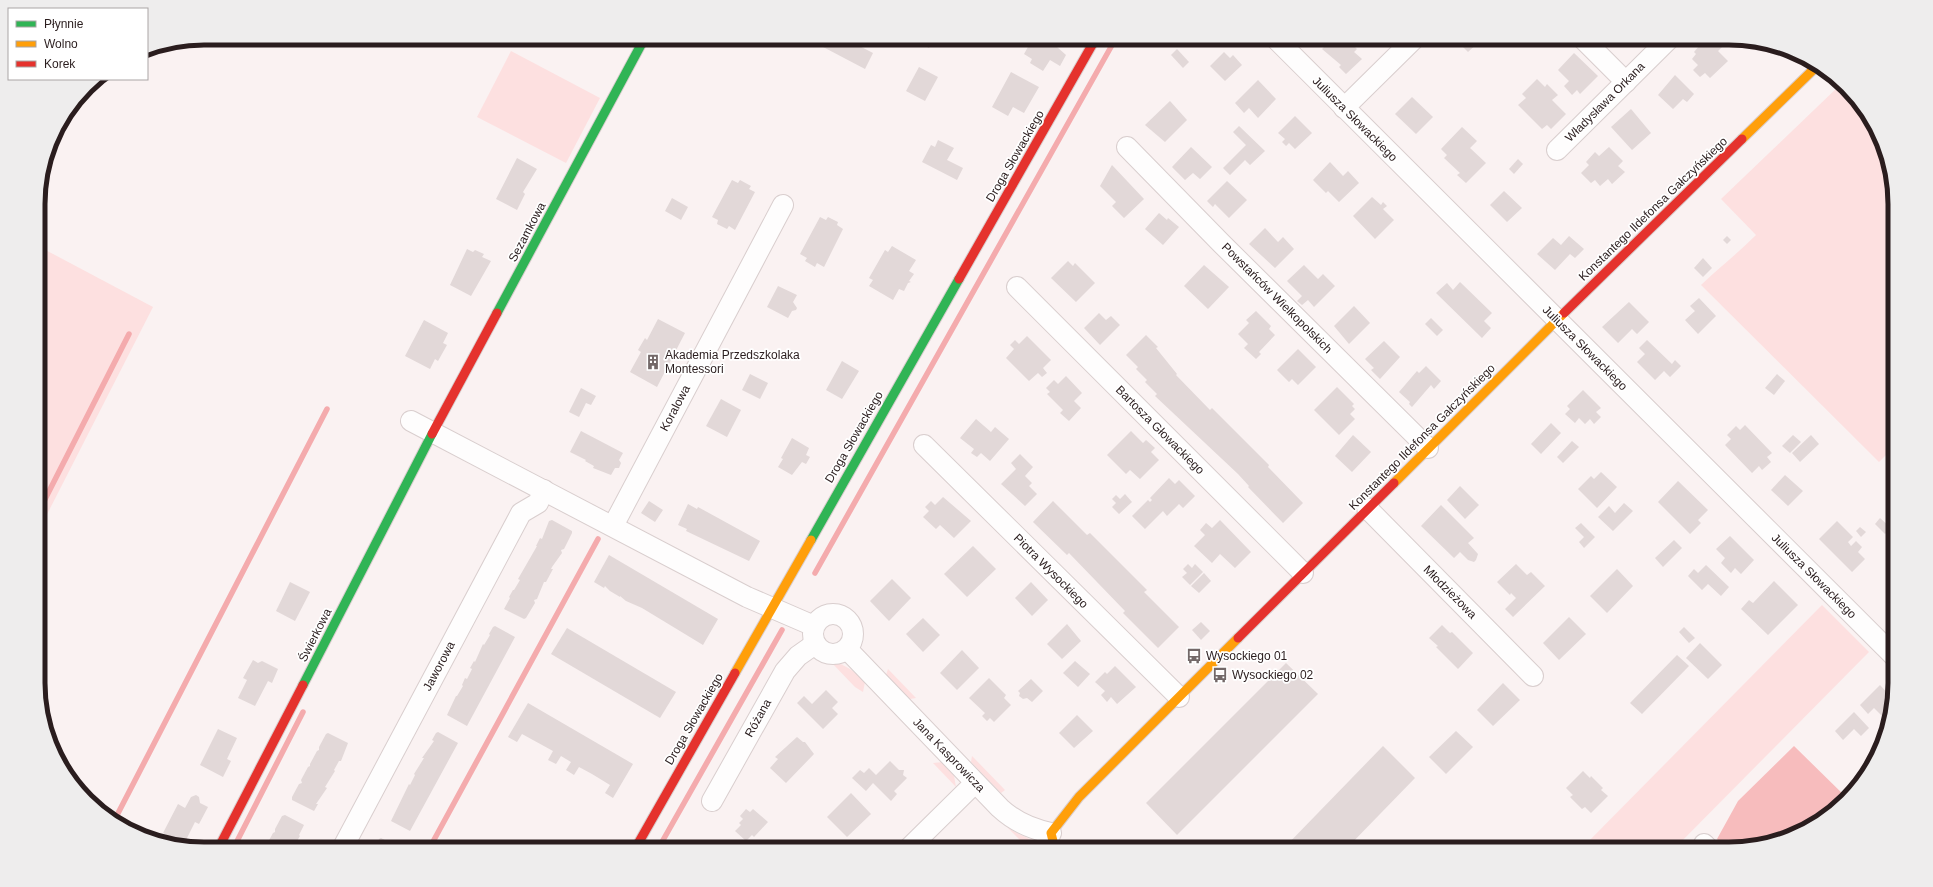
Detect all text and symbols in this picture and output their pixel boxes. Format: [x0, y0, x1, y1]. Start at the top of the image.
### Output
legend [8, 8, 148, 80]
text: Płynnie [44, 17, 84, 31]
text: Wolno [44, 37, 78, 51]
text: Korek [44, 57, 76, 71]
street label: Władysława Orkana [1562, 59, 1648, 145]
street label: Juliusza Słowackiego [1310, 74, 1401, 165]
street label: Droga Słowackiego [983, 107, 1047, 204]
street label: Konstantego Ildefonsa Gałczyńskiego [1576, 134, 1730, 284]
street label: Sezamkowa [505, 200, 549, 264]
street label: Powstańców Wielkopolskich [1219, 240, 1335, 356]
street label: Juliusza Słowackiego [1540, 303, 1631, 394]
place label: Akademia Przedszkolaka Montessori [665, 348, 800, 376]
building icon: Akademia Przedszkolaka Montessori [644, 353, 662, 371]
street label: Konstantego Ildefonsa Gałczyńskiego [1346, 361, 1498, 513]
street label: Koralowa [657, 382, 693, 433]
street label: Bartosza Głowackiego [1113, 383, 1207, 477]
street label: Droga Słowackiego [822, 388, 886, 485]
street label: Piotra Wysockiego [1011, 531, 1091, 611]
street label: Juliusza Słowackiego [1769, 531, 1860, 622]
street label: Młodzieżowa [1421, 563, 1480, 622]
street label: Świerkowa [295, 605, 335, 664]
street label: Jaworowa [420, 639, 458, 693]
bus stop icon: Wysockiego 01 [1185, 647, 1203, 665]
place label: Wysockiego 01 [1206, 649, 1288, 663]
bus stop icon: Wysockiego 02 [1211, 666, 1229, 684]
place label: Wysockiego 02 [1232, 668, 1314, 682]
street label: Droga Słowackiego [662, 670, 726, 767]
street label: Różana [742, 696, 774, 739]
street label: Jana Kasprowicza [910, 715, 988, 795]

